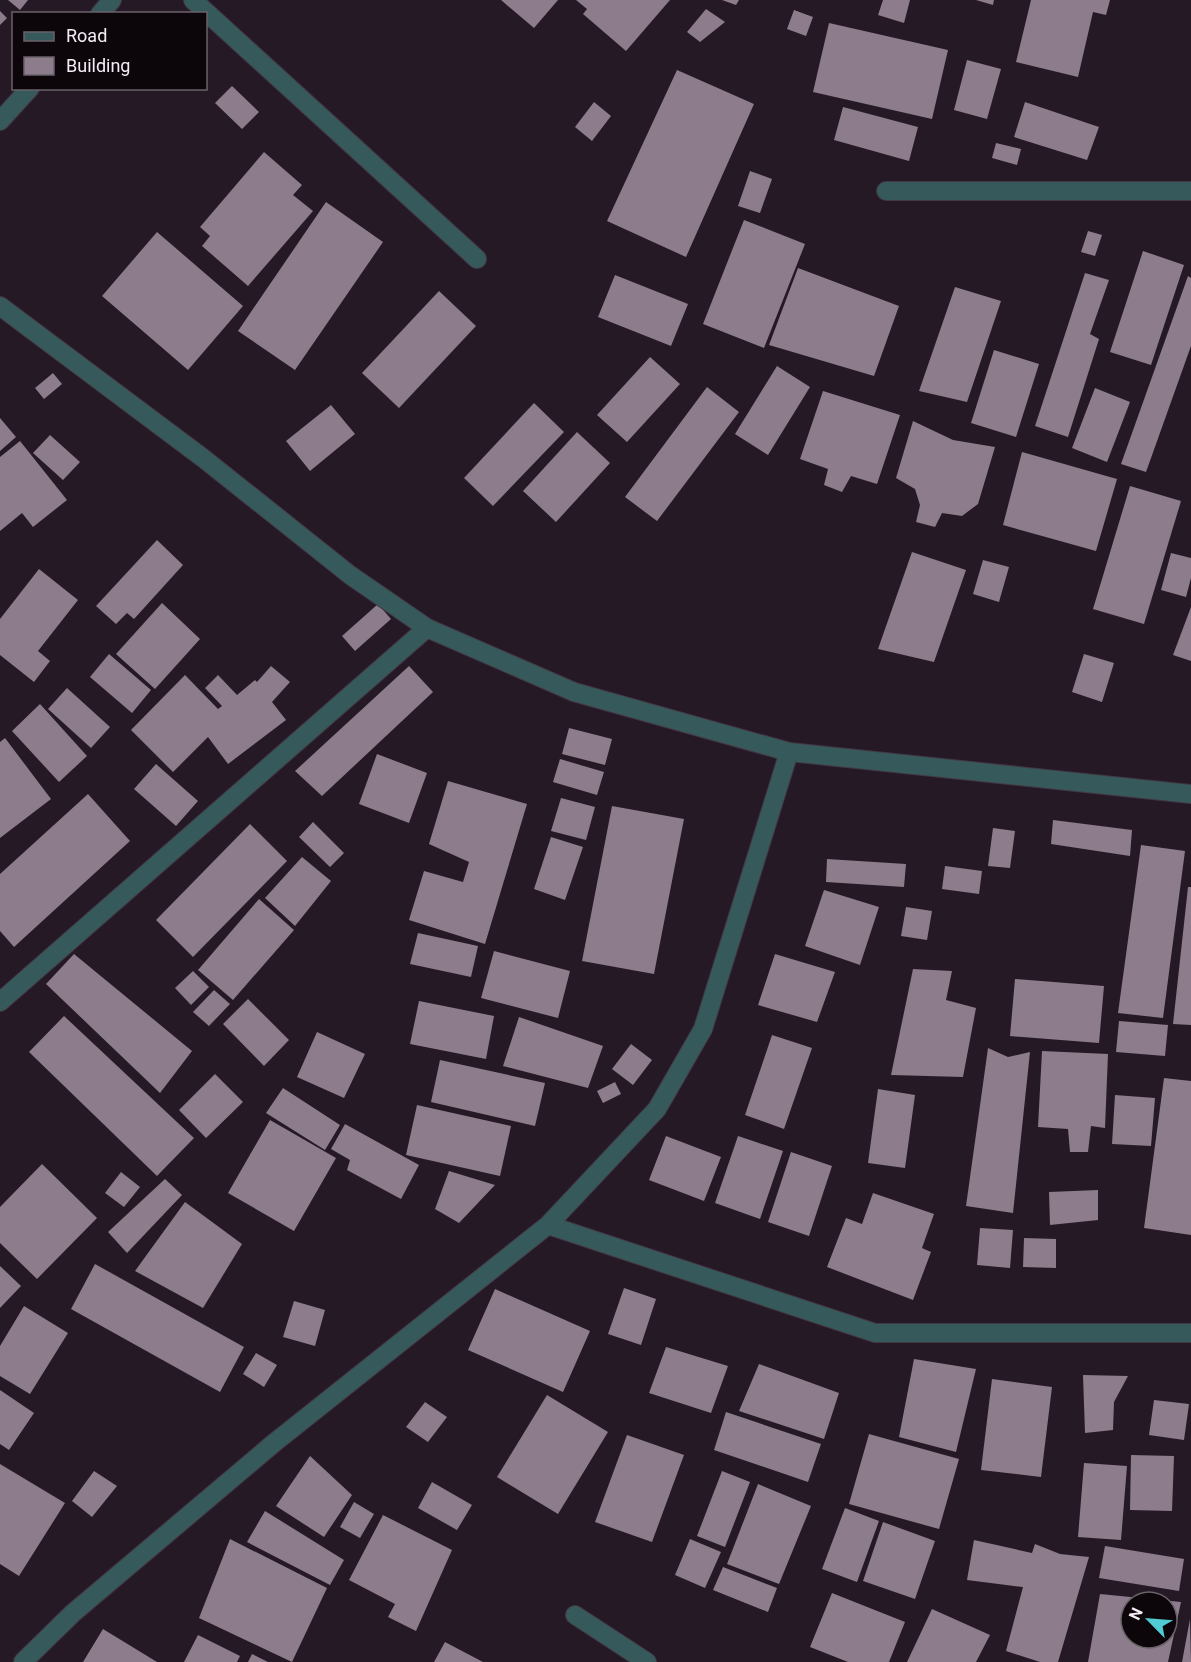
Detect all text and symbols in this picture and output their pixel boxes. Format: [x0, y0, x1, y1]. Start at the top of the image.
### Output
legend [12, 12, 207, 90]
text: Road [66, 25, 107, 46]
text: Building [66, 55, 130, 76]
north arrow [1119, 1590, 1179, 1650]
text: N [1125, 1605, 1147, 1623]

